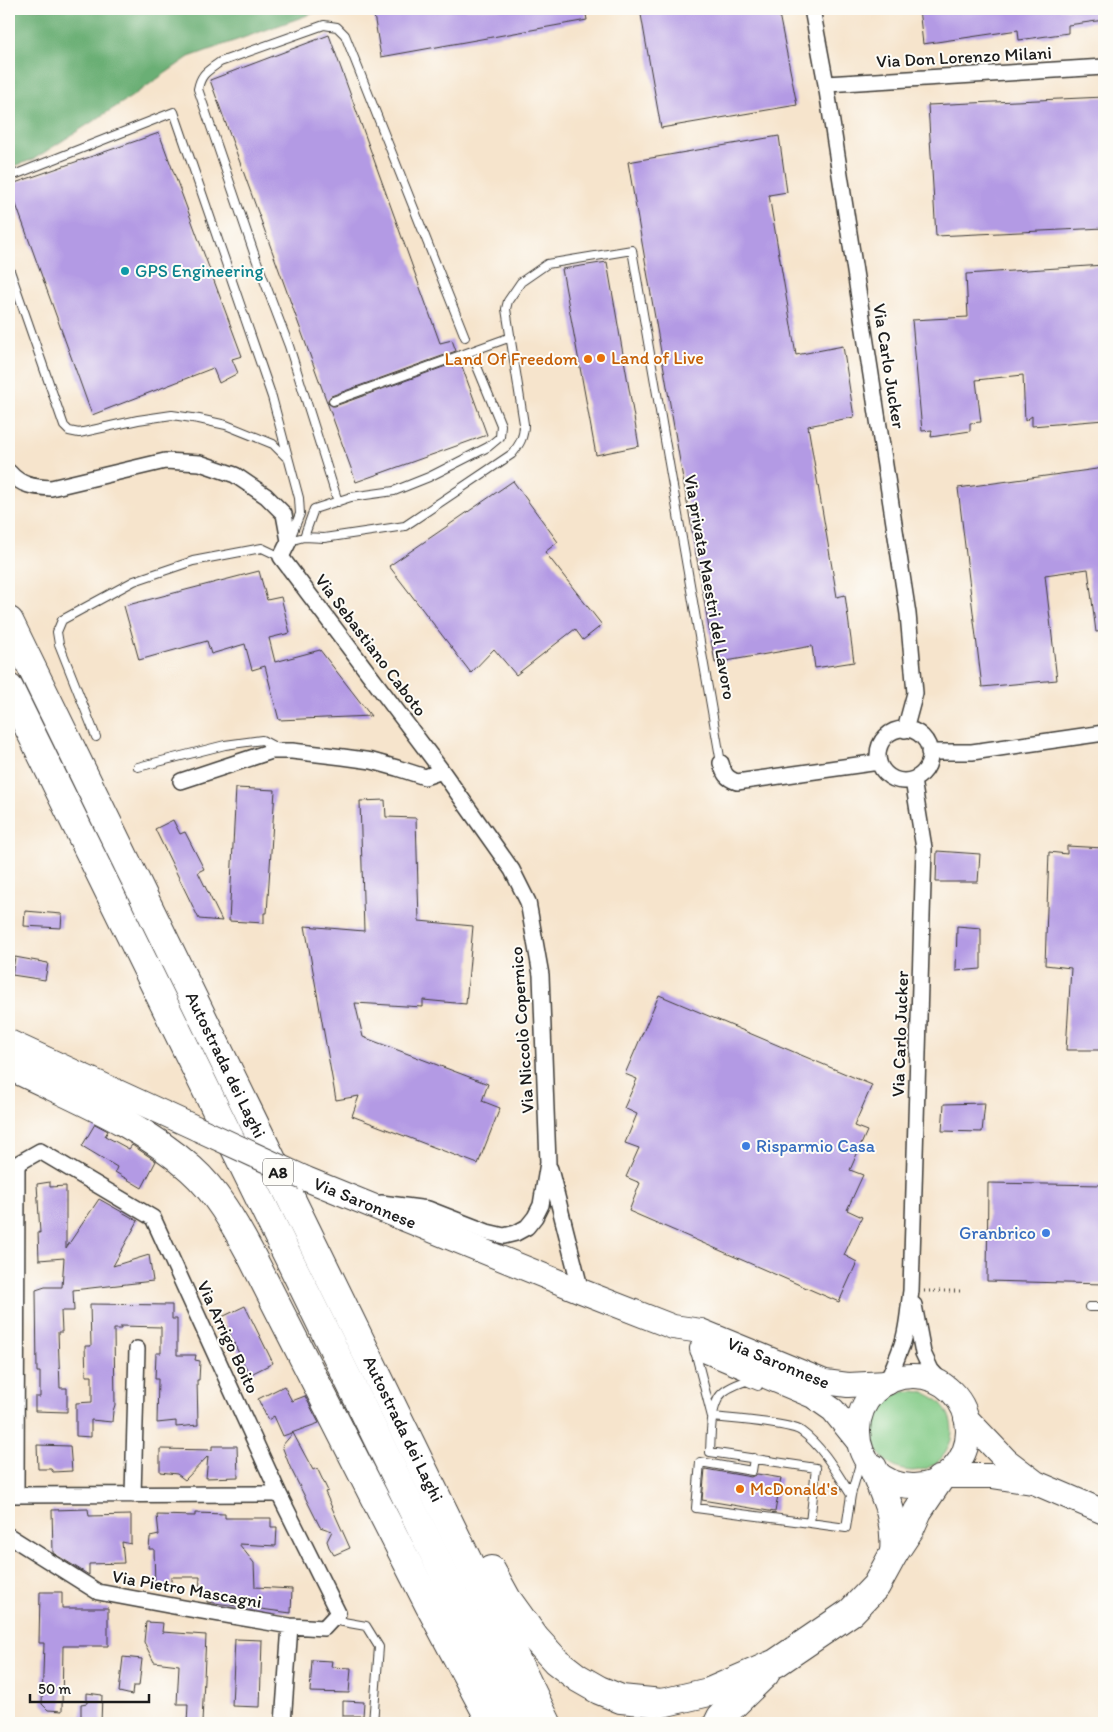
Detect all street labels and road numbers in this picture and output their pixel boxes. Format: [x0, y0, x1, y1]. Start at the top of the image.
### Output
street label: Via Don Lorenzo Milani [876, 41, 1052, 73]
street label: Via Carlo Jucker [868, 302, 910, 430]
street label: Via privata Maestri del Lavoro [679, 473, 741, 701]
street label: Via Sebastiano Caboto [310, 569, 432, 721]
street label: Via Niccolò Copernico [505, 946, 539, 1114]
street label: Via Carlo Jucker [887, 970, 913, 1098]
street label: Autostrada dei Laghi [181, 988, 271, 1142]
road number: A8 [263, 1158, 293, 1186]
street label: Via Saronnese [310, 1172, 420, 1234]
street label: Via Arrigo Boito [192, 1277, 264, 1397]
street label: Via Saronnese [724, 1332, 833, 1394]
street label: Autostrada dei Laghi [358, 1352, 448, 1506]
street label: Via Pietro Mascagni [110, 1565, 264, 1613]

